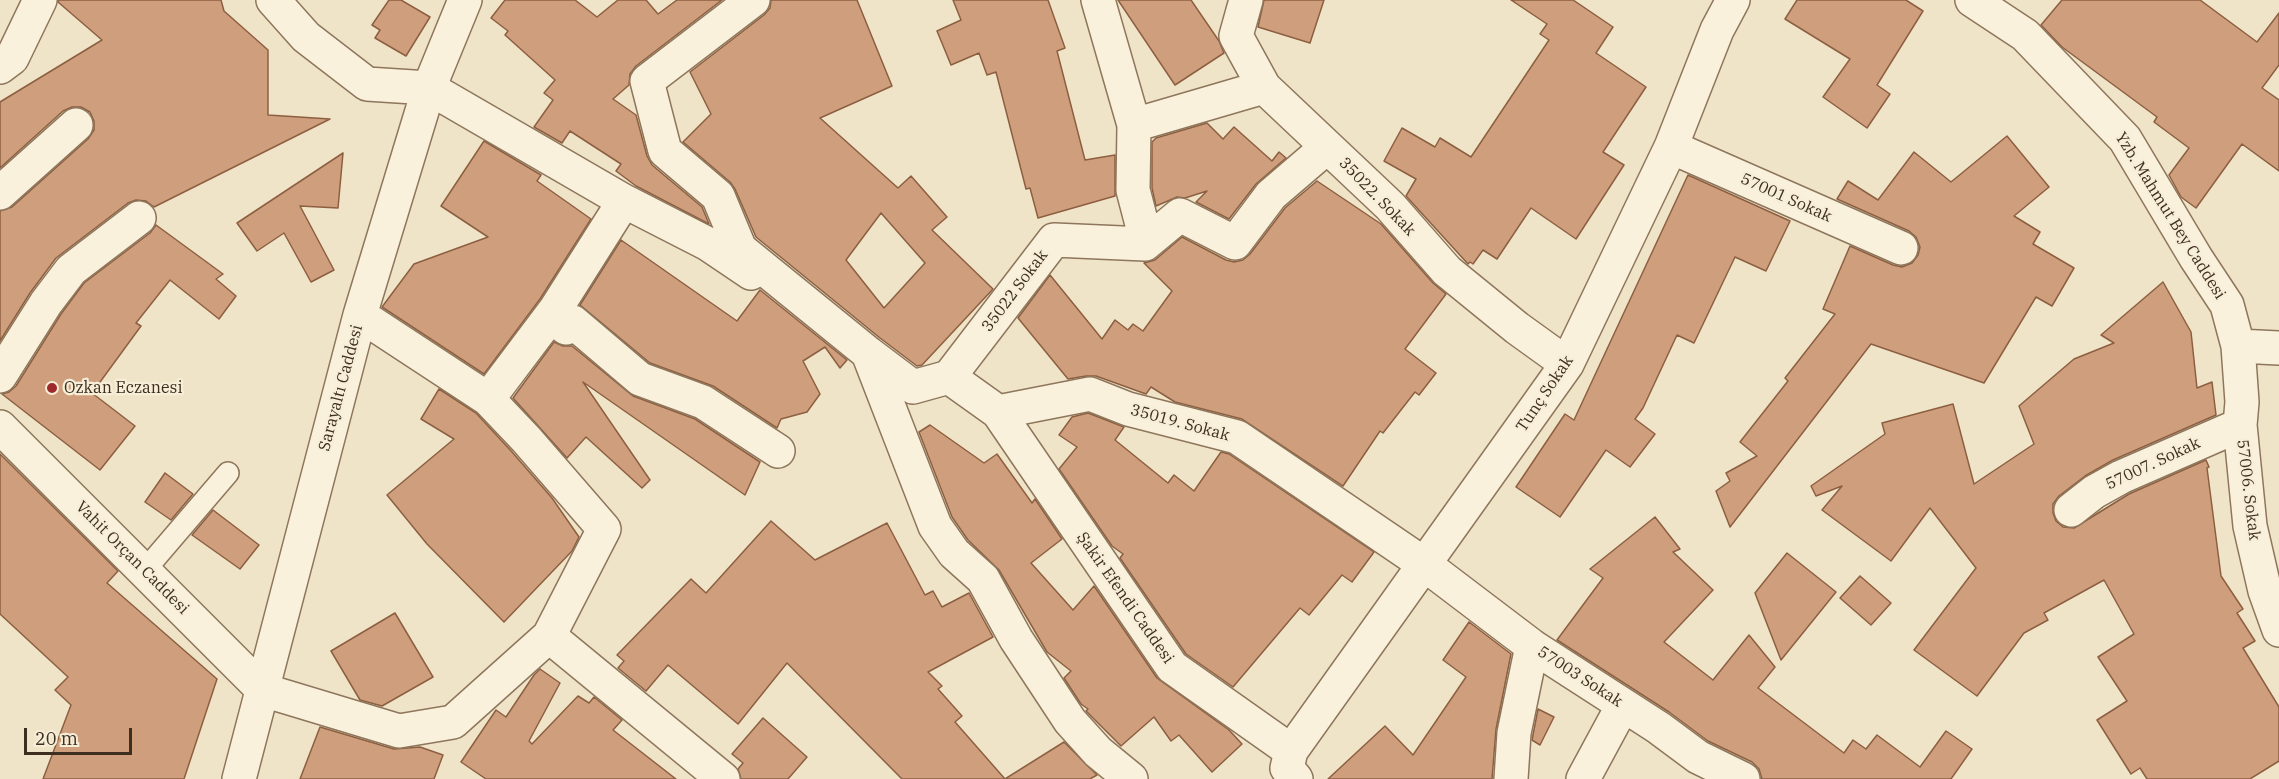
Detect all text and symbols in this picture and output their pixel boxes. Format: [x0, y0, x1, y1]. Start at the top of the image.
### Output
street label: Yzb. Mahmut Bey Caddesi [2111, 129, 2229, 303]
street label: 35022. Sokak [1335, 154, 1419, 240]
street label: 57001 Sokak [1738, 169, 1834, 227]
street label: 35022 Sokak [978, 246, 1052, 336]
street label: Sarayaltı Caddesi [315, 323, 367, 453]
street label: Tunç Sokak [1512, 352, 1578, 436]
place label: Ozkan Eczanesi [64, 378, 182, 398]
marker: Ozkan Eczanesi [45, 381, 59, 395]
street label: 35019. Sokak [1128, 401, 1232, 445]
street label: 57007. Sokak [2103, 434, 2203, 494]
street label: 57006. Sokak [2232, 438, 2264, 542]
street label: Vahit Orçan Caddesi [71, 497, 193, 619]
street label: Şakir Efendi Caddesi [1072, 529, 1178, 667]
street label: 57003 Sokak [1534, 642, 1626, 712]
scale bar [27, 716, 135, 754]
text: 20 m [35, 727, 78, 750]

